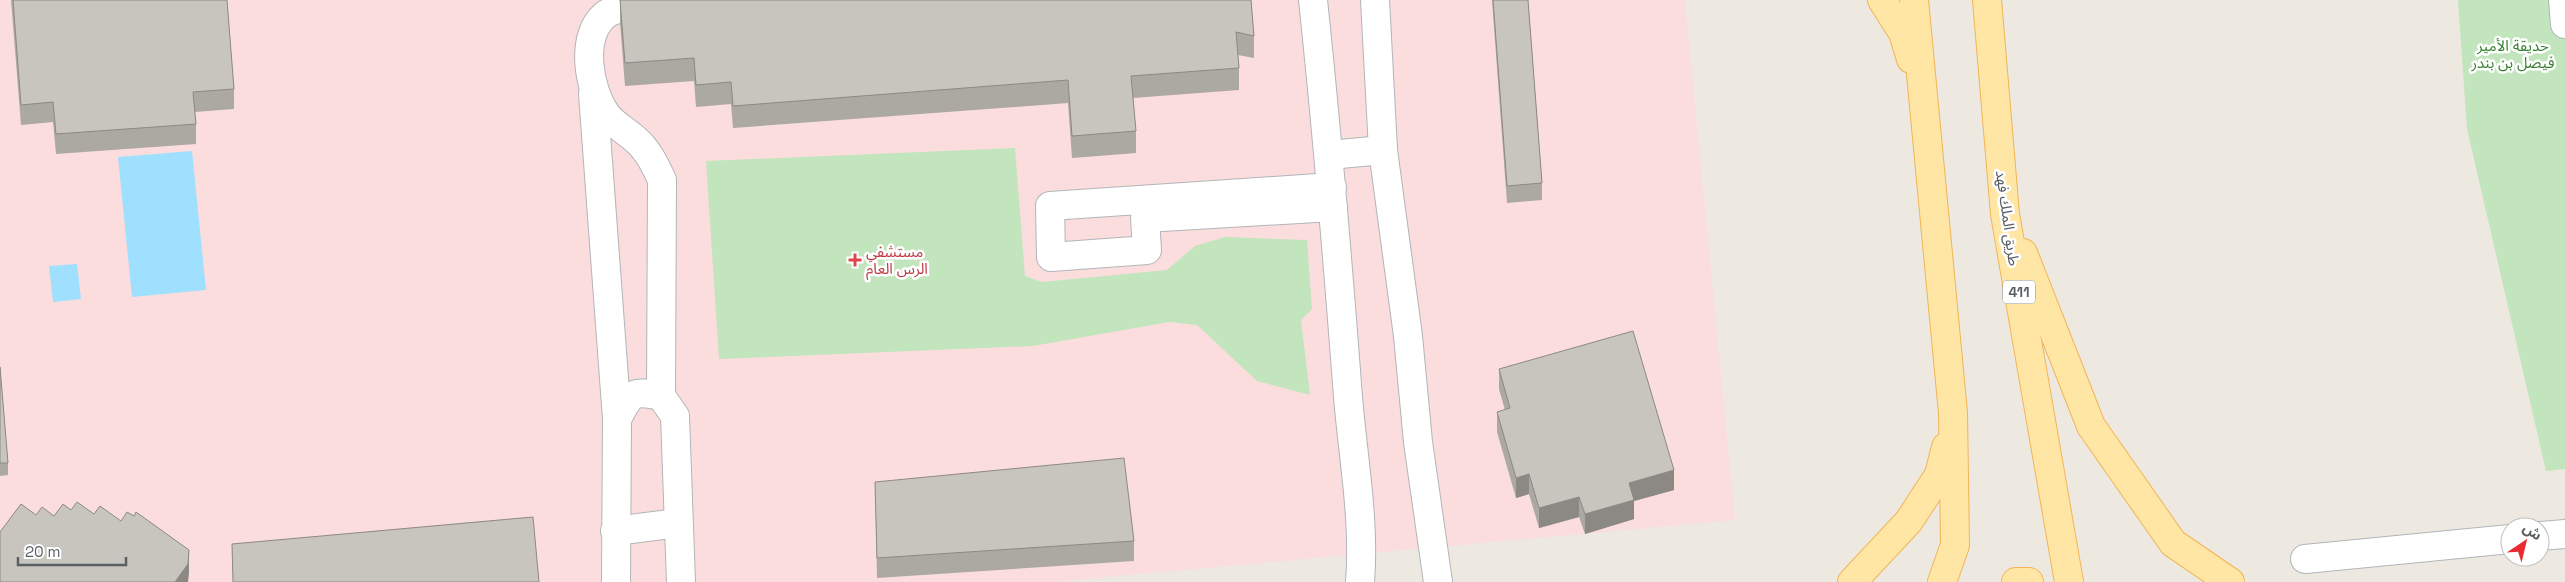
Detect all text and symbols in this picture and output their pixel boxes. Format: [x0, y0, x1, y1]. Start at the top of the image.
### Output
park label: حديقة الأمير فيصل بن بندر [2471, 36, 2555, 72]
street label: طريق الملك فهد [1991, 169, 2024, 267]
place label: مستشفي الرس العام [866, 242, 928, 280]
marker: مستشفي الرس العام [848, 253, 862, 267]
road number: 411 [2003, 280, 2035, 304]
north arrow [2500, 517, 2550, 567]
text: ش [2519, 518, 2545, 544]
scale bar [18, 534, 125, 566]
text: 20 m [25, 542, 60, 561]

